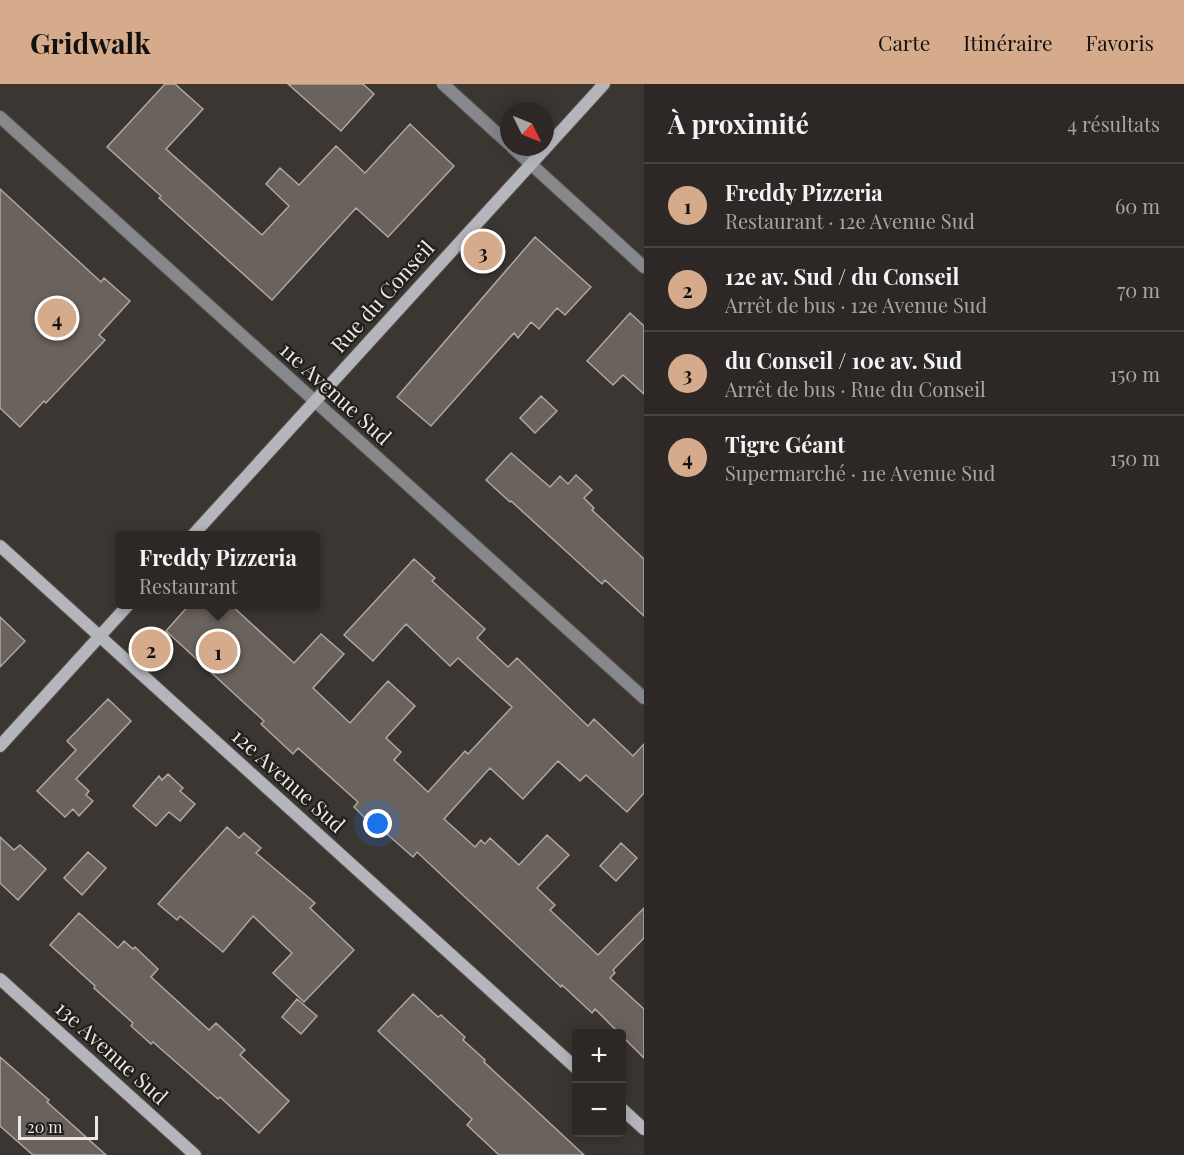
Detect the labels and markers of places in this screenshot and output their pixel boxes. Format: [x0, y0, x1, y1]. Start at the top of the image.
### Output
pin: 3 [464, 228, 502, 274]
pin: 4 [38, 296, 76, 340]
pin: 2 [132, 626, 170, 672]
pin: 1 [198, 628, 238, 674]

